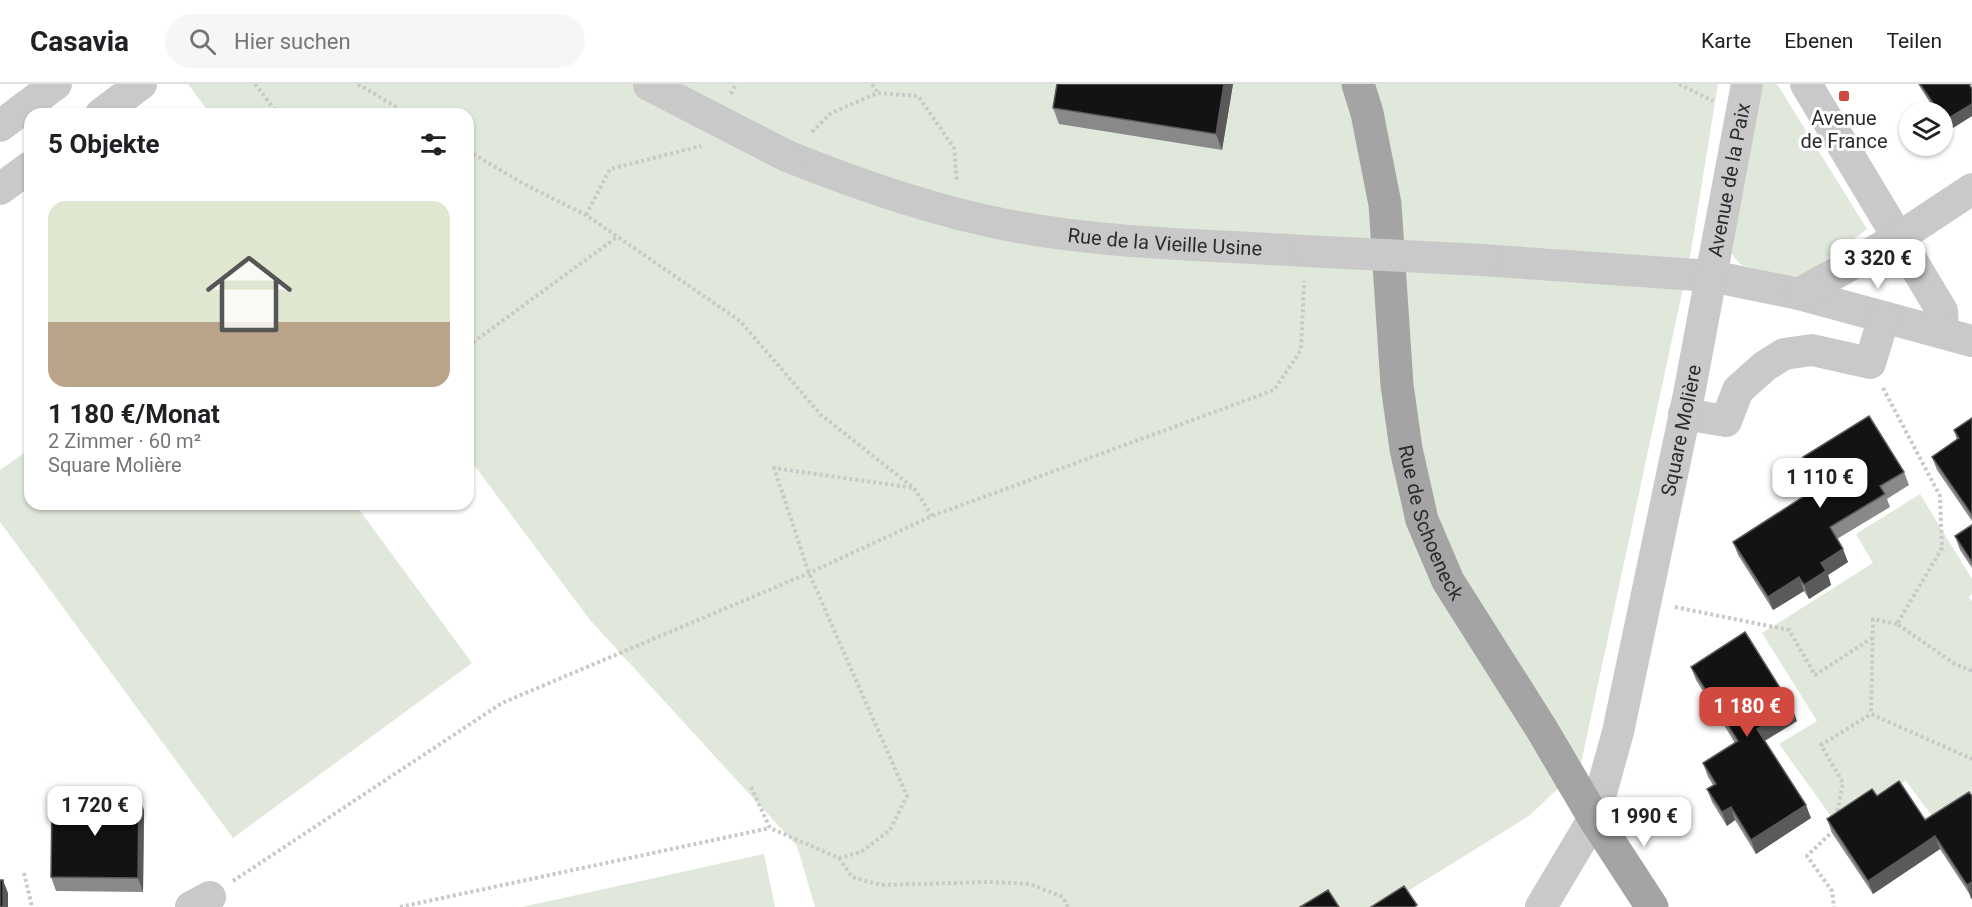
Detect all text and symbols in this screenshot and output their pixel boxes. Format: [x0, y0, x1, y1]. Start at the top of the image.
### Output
search box [165, 14, 585, 68]
text: Casavia [30, 25, 129, 58]
icon: search [186, 25, 219, 58]
text: Hier suchen [234, 29, 351, 54]
text: Karte [1701, 29, 1751, 53]
text: Ebenen [1784, 29, 1853, 53]
text: Teilen [1886, 29, 1942, 53]
marker: Avenue de France [1837, 89, 1851, 103]
street label: Avenue de la Paix [1703, 101, 1755, 259]
map controls [1899, 102, 1953, 156]
button: layers [1899, 102, 1953, 156]
place label: Avenue de France [1800, 106, 1888, 153]
icon: filters [417, 128, 450, 161]
text: 5 Objekte [48, 129, 159, 159]
street label: Rue de la Vieille Usine [1067, 223, 1263, 261]
pin: 3 320 € [1823, 239, 1933, 290]
icon: home [195, 240, 303, 348]
text: 3 320 € [1844, 246, 1912, 270]
street label: Square Molière [1656, 363, 1706, 498]
text: 1 180 €/Monat [48, 399, 220, 429]
text: 2 Zimmer · 60 m² [48, 429, 201, 453]
street label: Rue de Schoeneck [1393, 443, 1470, 605]
text: Square Molière [48, 453, 182, 477]
pin: 1 110 € [1765, 458, 1875, 509]
text: 1 110 € [1786, 465, 1854, 489]
pin: 1 180 € [1692, 687, 1802, 738]
text: 1 180 € [1713, 694, 1781, 718]
pin: 1 720 € [40, 786, 150, 837]
text: 1 720 € [61, 793, 129, 817]
pin: 1 990 € [1589, 797, 1699, 848]
text: 1 990 € [1610, 804, 1678, 828]

